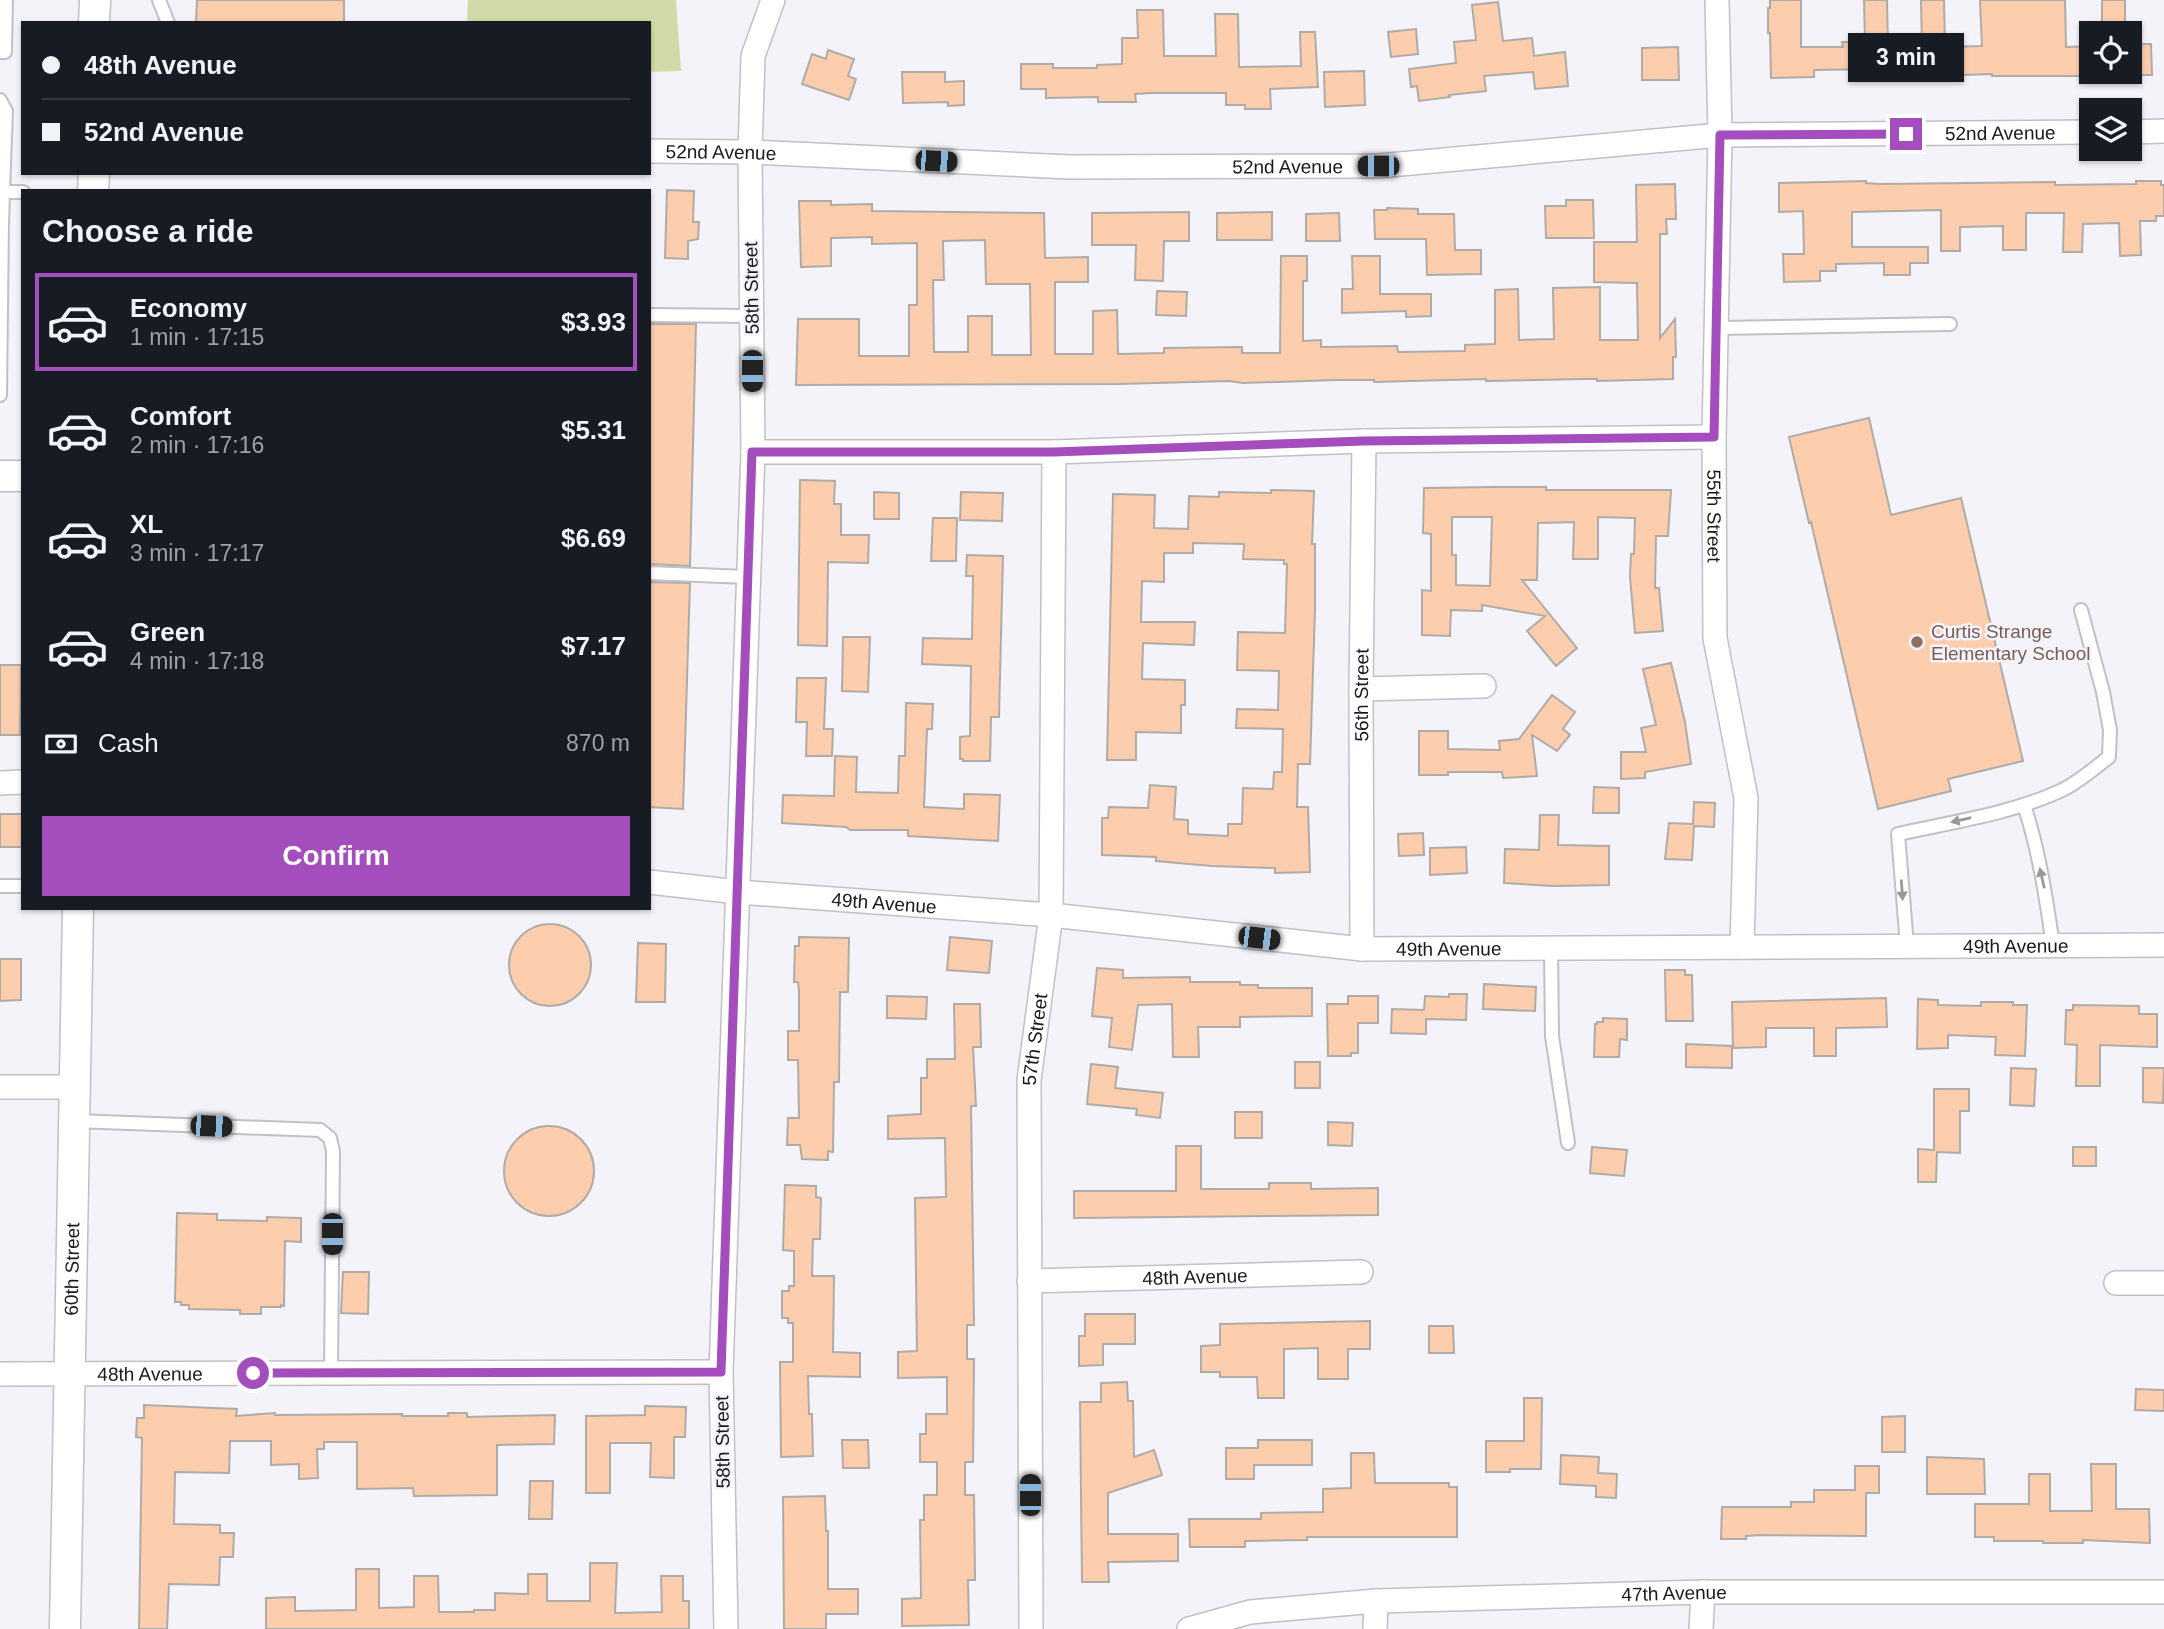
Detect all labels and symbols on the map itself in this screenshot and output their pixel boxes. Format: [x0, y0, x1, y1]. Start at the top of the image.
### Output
callout: 3 min [1848, 32, 1964, 82]
route end [1890, 118, 1922, 150]
street label: 52nd Avenue [1945, 122, 2056, 144]
street label: 52nd Avenue [666, 141, 777, 164]
car [915, 149, 958, 173]
street label: 52nd Avenue [1232, 156, 1343, 177]
car [1358, 156, 1400, 177]
street label: 58th Street [740, 241, 763, 335]
car [742, 350, 763, 392]
street label: 55th Street [1703, 469, 1725, 563]
place label: Curtis Strange Elementary School [1931, 621, 2090, 664]
marker: Curtis Strange Elementary School [1909, 634, 1925, 650]
street label: 56th Street [1351, 648, 1372, 742]
one-way arrow [1950, 814, 1972, 825]
one-way arrow [2037, 867, 2048, 889]
one-way arrow [1897, 879, 1908, 901]
street label: 49th Avenue [831, 889, 937, 918]
car [1237, 925, 1282, 951]
street label: 49th Avenue [1963, 935, 2068, 957]
street label: 49th Avenue [1396, 938, 1501, 960]
street label: 57th Street [1019, 991, 1052, 1086]
car [190, 1115, 233, 1137]
car [322, 1213, 343, 1255]
street label: 60th Street [61, 1222, 83, 1316]
street label: 48th Avenue [1142, 1265, 1248, 1289]
route start [237, 1357, 269, 1389]
street label: 48th Avenue [97, 1363, 203, 1385]
street label: 58th Street [711, 1395, 734, 1489]
car [1020, 1474, 1041, 1516]
street label: 47th Avenue [1621, 1582, 1727, 1605]

